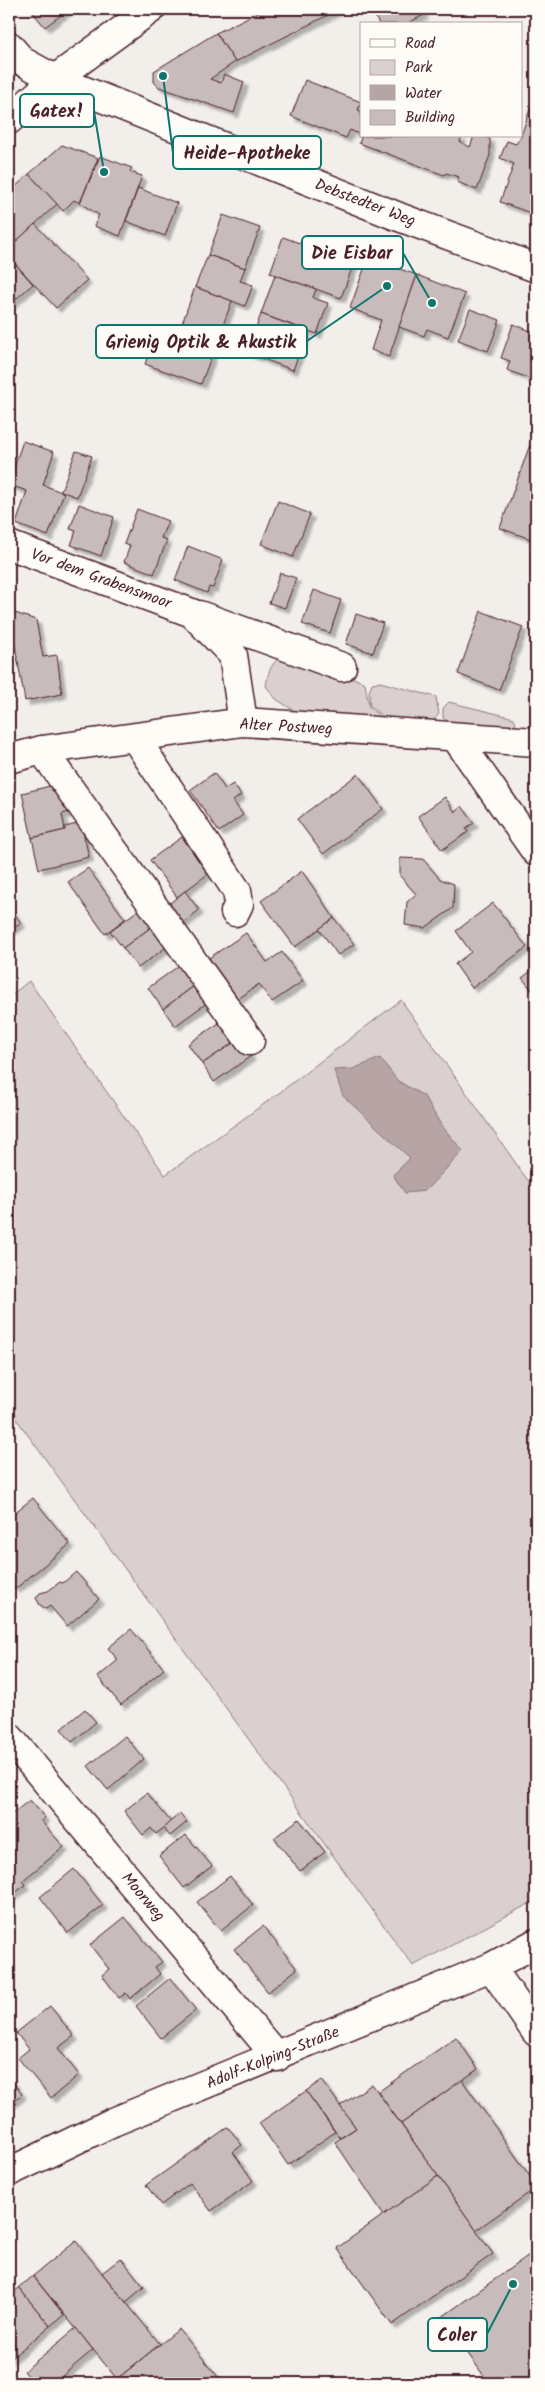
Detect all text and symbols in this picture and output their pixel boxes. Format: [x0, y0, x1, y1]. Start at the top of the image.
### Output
legend [360, 22, 522, 138]
text: Road [405, 32, 436, 56]
text: Park [405, 56, 433, 80]
text: Water [405, 82, 442, 106]
callout: Gatex! [20, 94, 94, 127]
text: Gatex! [30, 98, 84, 127]
text: Building [405, 106, 455, 130]
callout: Heide-Apotheke [173, 136, 321, 169]
text: Heide-Apotheke [183, 140, 311, 169]
street label: Debstedter Weg [311, 172, 419, 234]
callout: Die Eisbar [302, 236, 403, 269]
text: Die Eisbar [311, 240, 394, 269]
callout: Grienig Optik & Akustik [96, 325, 307, 358]
text: Grienig Optik & Akustik [106, 329, 297, 358]
street label: Vor dem Grabensmoor [27, 542, 176, 617]
street label: Alter Postweg [239, 712, 333, 742]
street label: Moorweg [115, 1867, 171, 1927]
street label: Adolf-Kolping-Straße [203, 2020, 343, 2096]
callout: Coler [428, 2318, 487, 2351]
text: Coler [437, 2322, 478, 2351]

